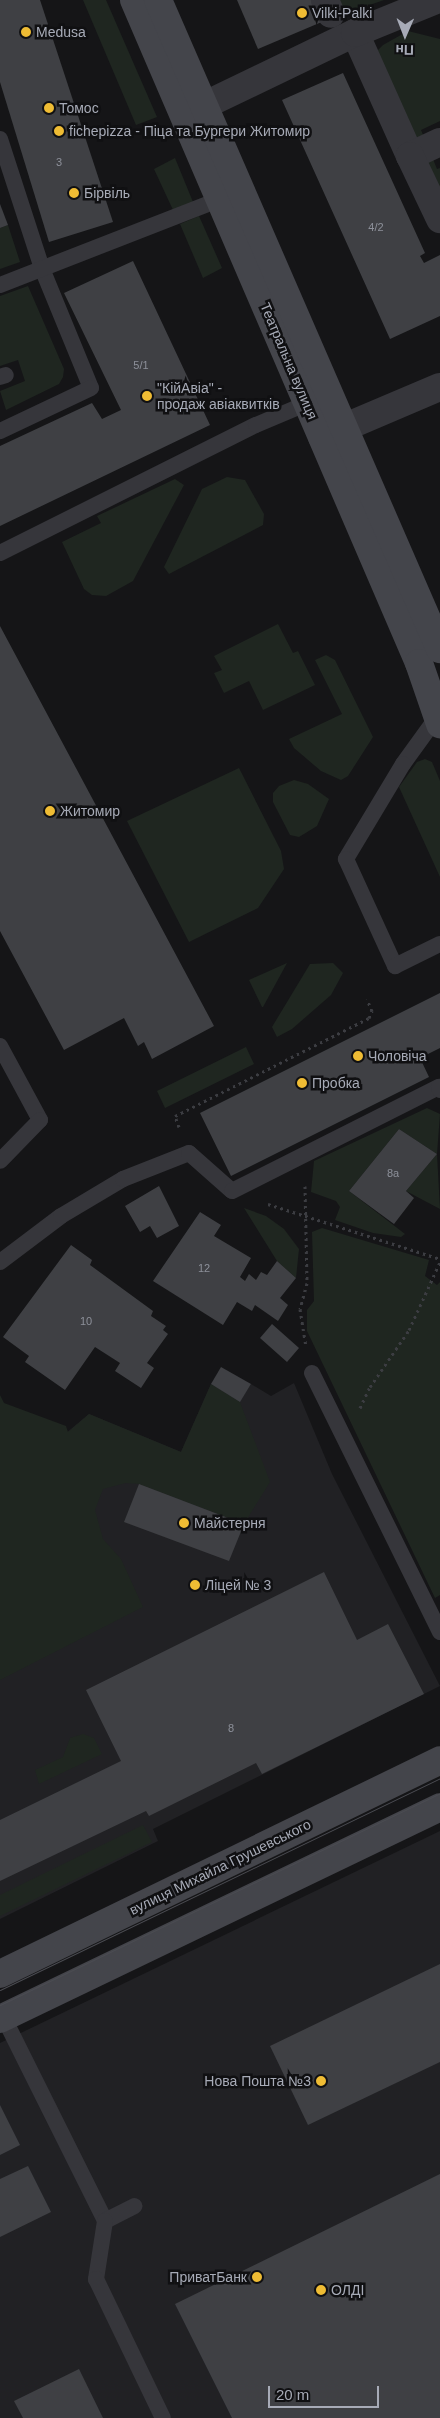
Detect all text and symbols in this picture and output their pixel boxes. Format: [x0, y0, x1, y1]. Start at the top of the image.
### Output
place label: Vilki-Palki [312, 5, 372, 21]
marker: Vilki-Palki [296, 7, 308, 19]
north arrow [380, 10, 430, 60]
place label: Medusa [36, 24, 86, 40]
marker: Medusa [20, 26, 32, 38]
text: Пн [395, 42, 414, 58]
place label: Томос [59, 100, 99, 116]
marker: Томос [43, 102, 55, 114]
place label: fichepizza - Піца та Бургери Житомир [69, 123, 310, 139]
marker: fichepizza - Піца та Бургери Житомир [53, 125, 65, 137]
house number: 3 [56, 155, 62, 169]
place label: Бірвіль [84, 185, 130, 201]
marker: Бірвіль [68, 187, 80, 199]
house number: 4/2 [368, 220, 384, 234]
street label: Театральна вулиця [257, 300, 321, 422]
house number: 5/1 [133, 358, 149, 372]
place label: "КійАвіа" - продаж авіаквитків [157, 380, 280, 412]
marker: "КійАвіа" - продаж авіаквитків [141, 390, 153, 402]
place label: Житомир [60, 803, 120, 819]
marker: Житомир [44, 805, 56, 817]
place label: Чоловіча [368, 1048, 427, 1064]
marker: Чоловіча [352, 1050, 364, 1062]
place label: Пробка [312, 1075, 360, 1091]
marker: Пробка [296, 1077, 308, 1089]
house number: 8а [387, 1166, 399, 1180]
house number: 12 [198, 1261, 210, 1275]
house number: 10 [80, 1314, 92, 1328]
place label: Майстерня [194, 1515, 266, 1531]
marker: Майстерня [178, 1517, 190, 1529]
place label: Ліцей № 3 [205, 1577, 271, 1593]
marker: Ліцей № 3 [189, 1579, 201, 1591]
house number: 8 [228, 1721, 234, 1735]
street label: вулиця Михайла Грушевського [127, 1816, 313, 1918]
place label: Нова Пошта №3 [204, 2073, 311, 2089]
marker: Нова Пошта №3 [315, 2075, 327, 2087]
place label: ПриватБанк [169, 2269, 247, 2285]
marker: ПриватБанк [251, 2271, 263, 2283]
place label: ОЛДІ [331, 2282, 364, 2298]
marker: ОЛДІ [315, 2284, 327, 2296]
scale bar [270, 2376, 381, 2408]
text: 20 m [276, 2386, 309, 2403]

